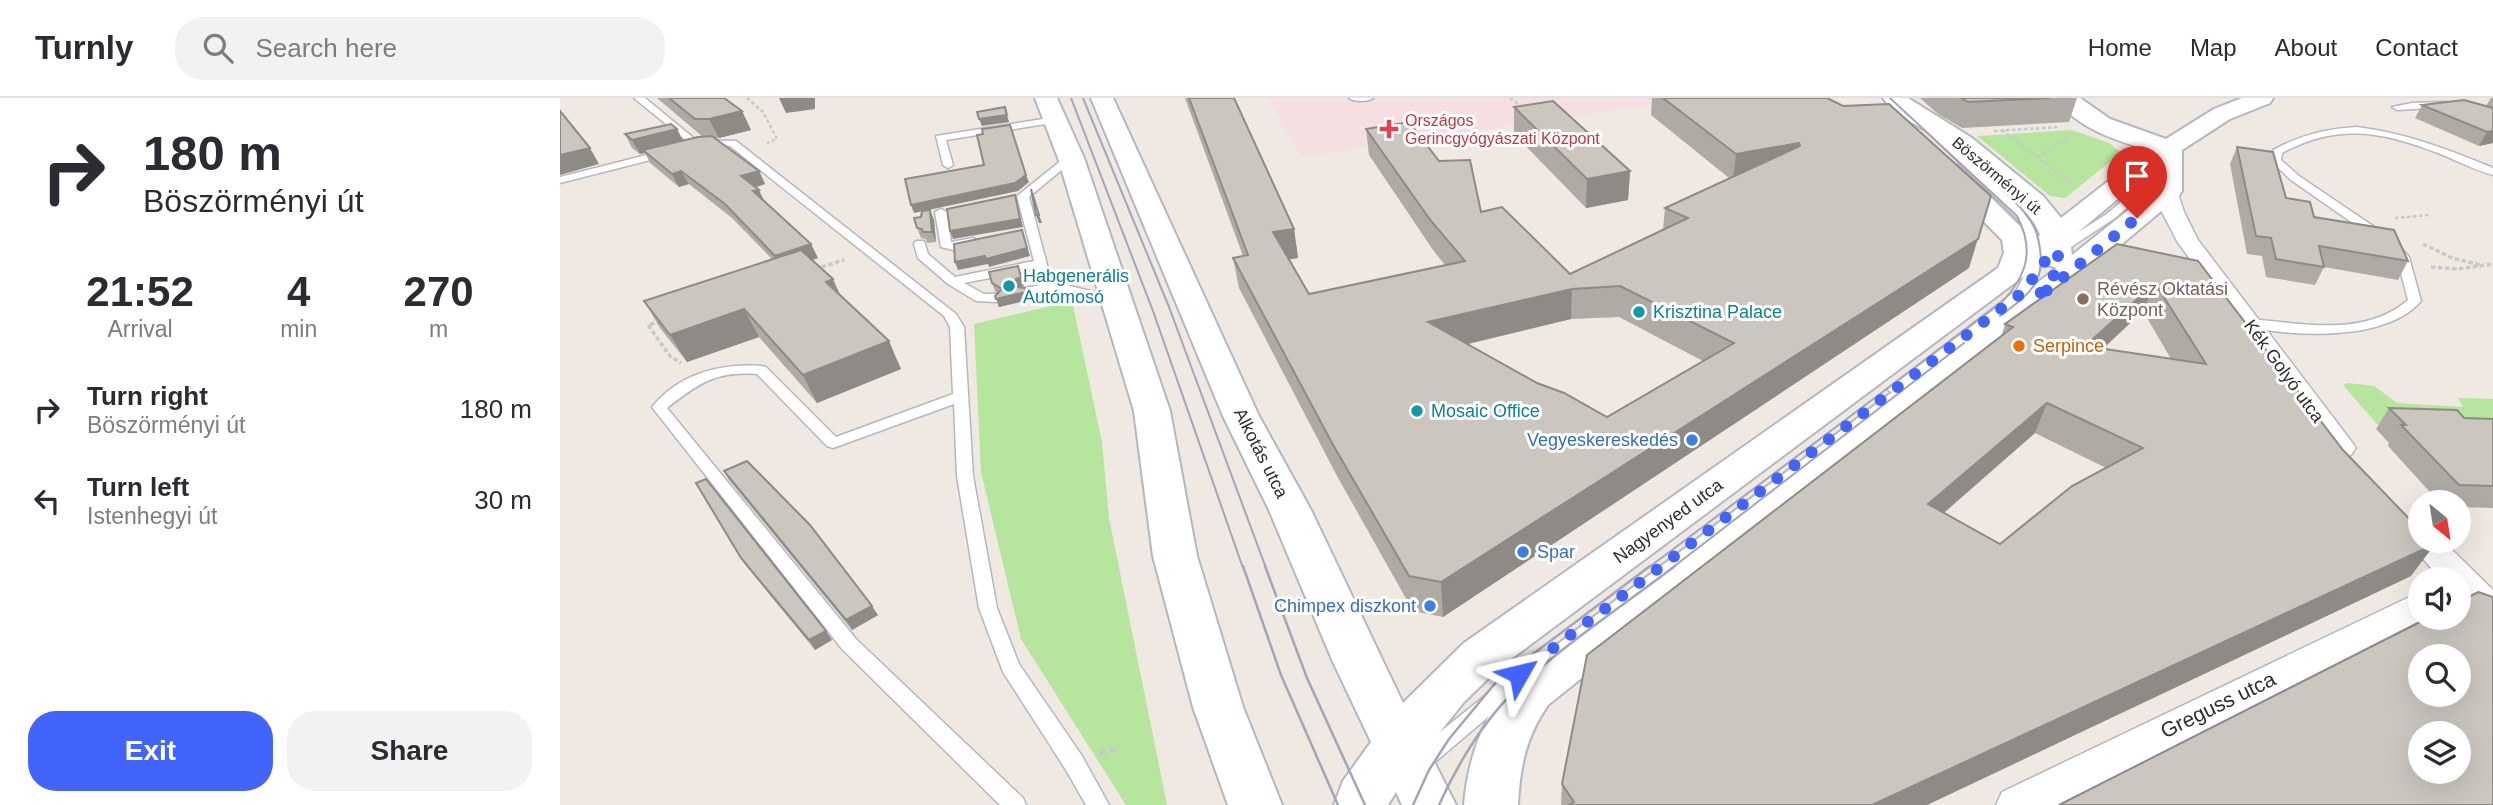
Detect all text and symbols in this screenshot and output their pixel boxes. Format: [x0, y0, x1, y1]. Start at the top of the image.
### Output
search box [175, 17, 665, 80]
text: Turnly [35, 29, 133, 66]
icon: search [199, 29, 237, 67]
text: Search here [255, 33, 397, 63]
text: Home [2088, 34, 2152, 61]
text: Map [2190, 34, 2237, 61]
text: About [2275, 34, 2337, 61]
text: Contact [2375, 34, 2458, 61]
place label: Országos Gerincgyógyászati Központ [1405, 112, 1600, 147]
marker: Országos Gerincgyógyászati Központ [1379, 119, 1399, 139]
icon: right [28, 126, 119, 217]
text: 180 m [143, 126, 282, 180]
street label: Böszörményi út [1949, 133, 2045, 218]
pin [2107, 146, 2167, 218]
icon: arrive [2118, 157, 2156, 195]
text: Böszörményi út [143, 183, 364, 219]
place label: Habgenerális Autómosó [1023, 266, 1129, 307]
text: 21:52 [86, 268, 194, 315]
text: 4 [287, 268, 310, 315]
text: 270 [404, 268, 474, 315]
marker: Habgenerális Autómosó [1001, 278, 1017, 294]
place label: Révész Oktatási Központ [2097, 279, 2228, 320]
marker: Révész Oktatási Központ [2075, 291, 2091, 307]
place label: Krisztina Palace [1653, 302, 1782, 322]
marker: Krisztina Palace [1631, 304, 1647, 320]
text: Arrival [107, 316, 173, 342]
text: min [280, 316, 317, 342]
text: m [429, 316, 448, 342]
street label: Kék Golyó utca [2240, 316, 2329, 427]
place label: Serpince [2033, 336, 2104, 356]
marker: Serpince [2011, 338, 2027, 354]
text: Turn right [87, 381, 208, 411]
icon: right [28, 391, 66, 429]
text: 180 m [460, 394, 532, 424]
place label: Mosaic Office [1431, 401, 1540, 421]
marker: Mosaic Office [1409, 403, 1425, 419]
street label: Alkotás utca [1230, 405, 1293, 502]
text: Böszörményi út [87, 412, 246, 438]
place label: Vegyeskereskedés [1527, 430, 1678, 450]
marker: Vegyeskereskedés [1684, 432, 1700, 448]
text: Turn left [87, 472, 189, 502]
street label: Nagyenyed utca [1609, 474, 1727, 567]
icon: left [28, 482, 66, 520]
text: 30 m [474, 485, 532, 515]
north arrow [2408, 490, 2471, 553]
map controls [2408, 490, 2471, 784]
text: Istenhegyi út [87, 503, 217, 529]
place label: Spar [1537, 542, 1575, 562]
marker: Spar [1515, 544, 1531, 560]
button: sound [2408, 567, 2471, 630]
place label: Chimpex diszkont [1274, 596, 1416, 616]
marker: Chimpex diszkont [1422, 598, 1438, 614]
position arrow [1482, 637, 1556, 711]
button: search [2408, 644, 2471, 707]
street label: Greguss utca [2157, 667, 2279, 742]
button: Exit [28, 711, 273, 791]
button: Share [287, 711, 532, 791]
button: layers [2408, 721, 2471, 784]

